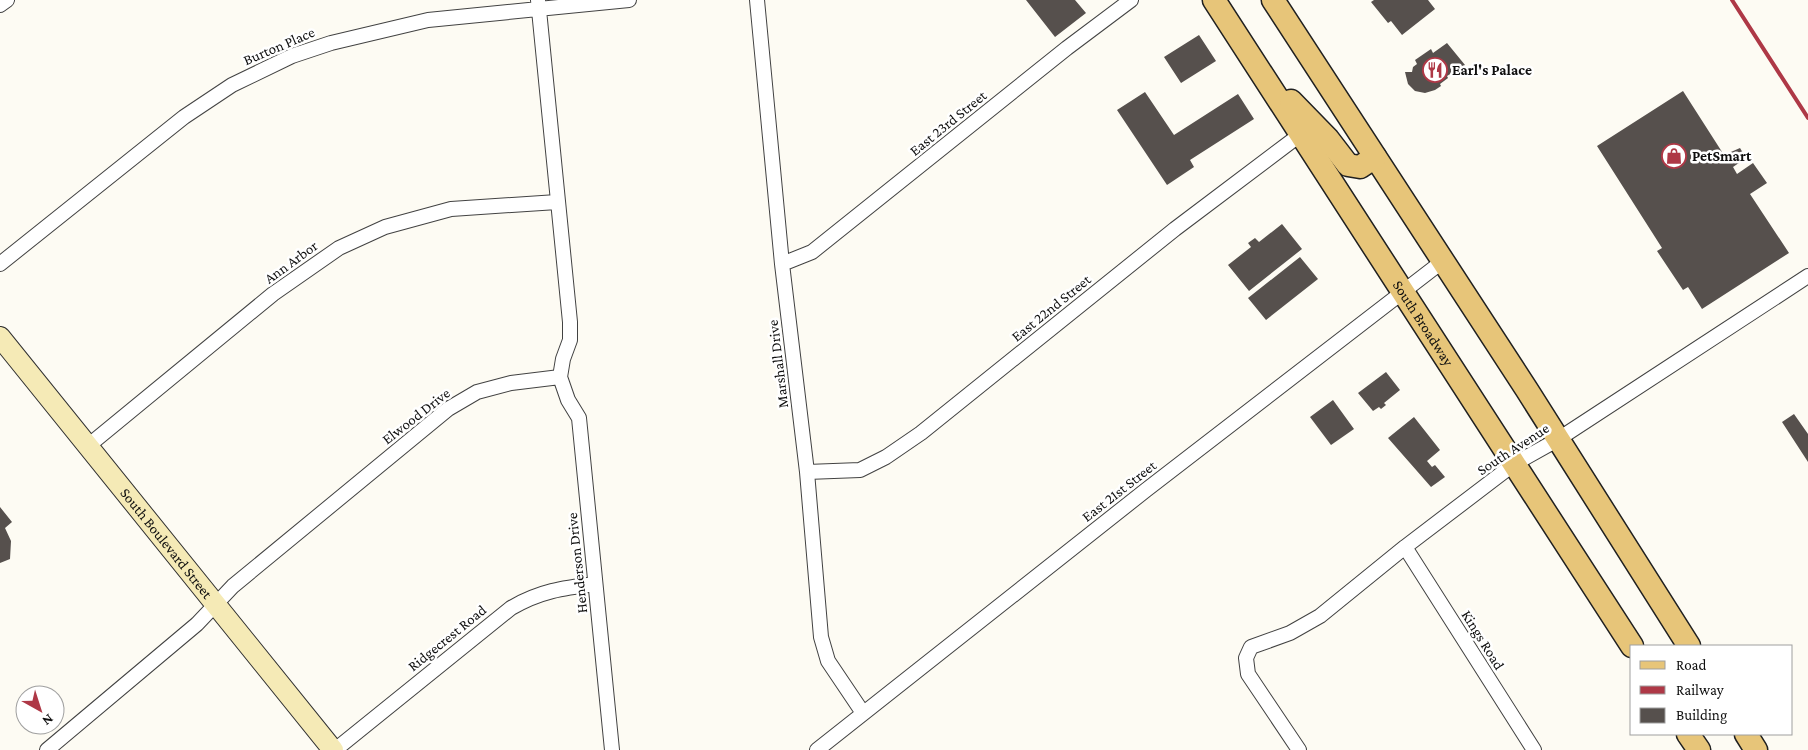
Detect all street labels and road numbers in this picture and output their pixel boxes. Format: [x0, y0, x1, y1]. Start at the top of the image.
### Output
street label: Burton Place [241, 24, 317, 68]
street label: East 23rd Street [906, 87, 990, 159]
street label: Ann Arbor [261, 237, 321, 287]
street label: East 22nd Street [1008, 271, 1094, 345]
street label: South Broadway [1390, 278, 1457, 370]
street label: Marshall Drive [765, 319, 791, 409]
street label: Elwood Drive [379, 384, 453, 447]
street label: South Avenue [1474, 420, 1552, 478]
street label: East 21st Street [1079, 456, 1160, 525]
street label: South Boulevard Street [117, 485, 216, 602]
street label: Henderson Drive [564, 512, 590, 614]
street label: Ridgecrest Road [405, 602, 490, 675]
street label: Kings Road [1458, 607, 1508, 673]

